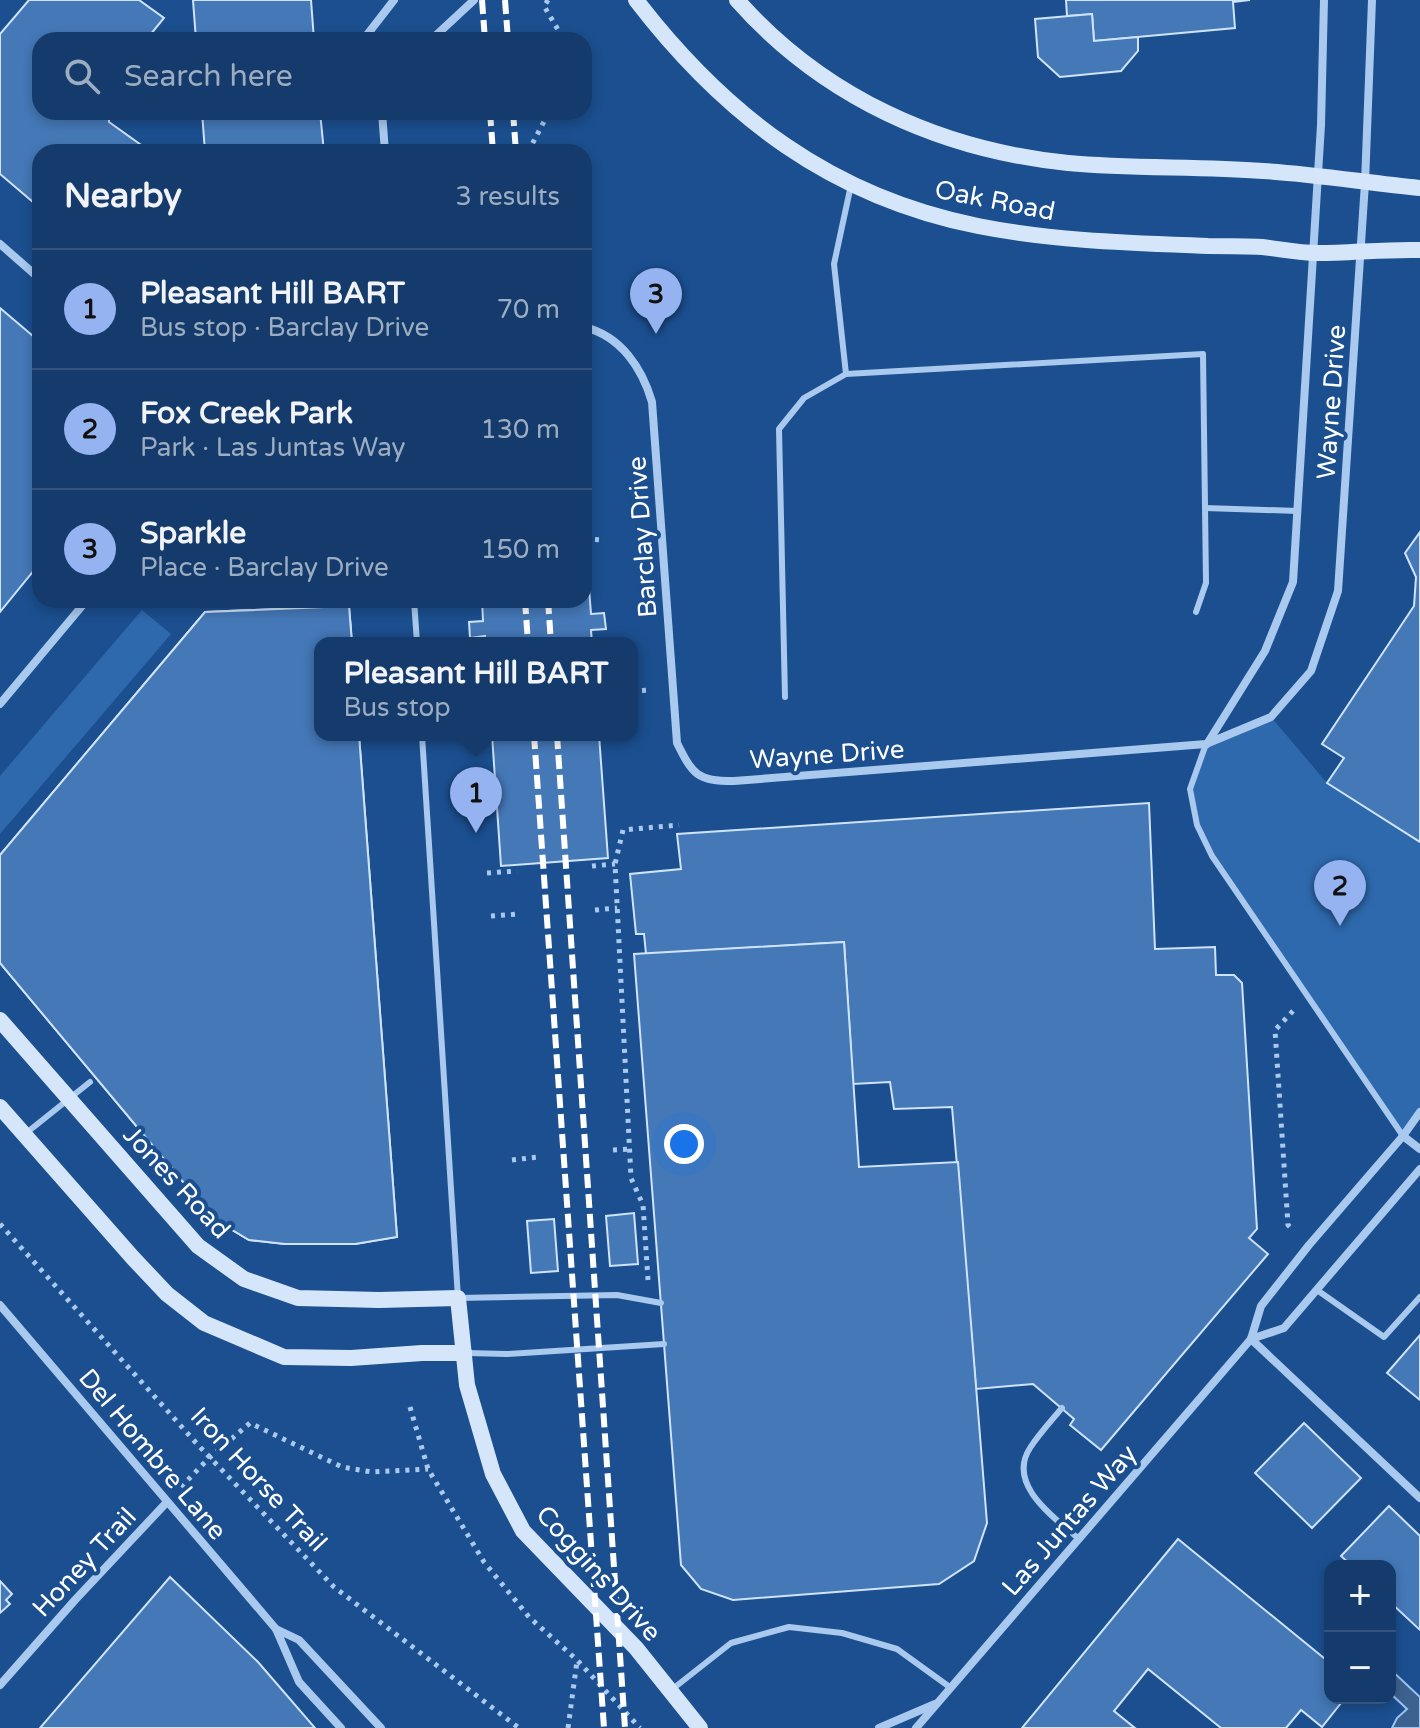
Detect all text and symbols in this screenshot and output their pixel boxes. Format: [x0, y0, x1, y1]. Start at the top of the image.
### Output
search box [32, 32, 592, 120]
icon: search [60, 54, 104, 98]
text: Search here [124, 58, 293, 95]
street label: Oak Road [932, 174, 1058, 227]
text: Nearby [64, 176, 182, 217]
text: 3 results [455, 181, 560, 212]
pin: 3 [630, 268, 682, 334]
text: Pleasant Hill BART [140, 275, 405, 312]
text: 1 [82, 294, 98, 325]
text: 70 m [497, 294, 560, 325]
text: Bus stop · Barclay Drive [140, 312, 429, 343]
street label: Wayne Drive [1311, 324, 1352, 480]
text: Fox Creek Park [140, 395, 353, 432]
text: 2 [82, 414, 98, 445]
text: 130 m [480, 414, 560, 445]
text: Park · Las Juntas Way [140, 432, 406, 463]
street label: Barclay Drive [621, 455, 664, 619]
text: Sparkle [140, 515, 246, 552]
text: 3 [82, 534, 98, 565]
text: 150 m [480, 534, 560, 565]
text: Place · Barclay Drive [140, 552, 389, 583]
popup [314, 637, 638, 741]
text: Pleasant Hill BART [343, 655, 609, 692]
text: Bus stop [343, 692, 451, 723]
street label: Wayne Drive [749, 734, 905, 775]
pin: 1 [450, 767, 502, 833]
pin: 2 [1314, 860, 1366, 926]
street label: Jones Road [117, 1119, 237, 1245]
your location [664, 1124, 704, 1164]
street label: Del Hombre Lane [72, 1363, 233, 1546]
street label: Iron Horse Trail [184, 1401, 333, 1558]
street label: Las Juntas Way [995, 1439, 1143, 1602]
street label: Coggins Drive [530, 1499, 668, 1648]
street label: Honey Trail [26, 1501, 143, 1623]
map controls [1324, 1560, 1396, 1704]
button: + [1324, 1560, 1396, 1632]
button: − [1324, 1632, 1396, 1704]

